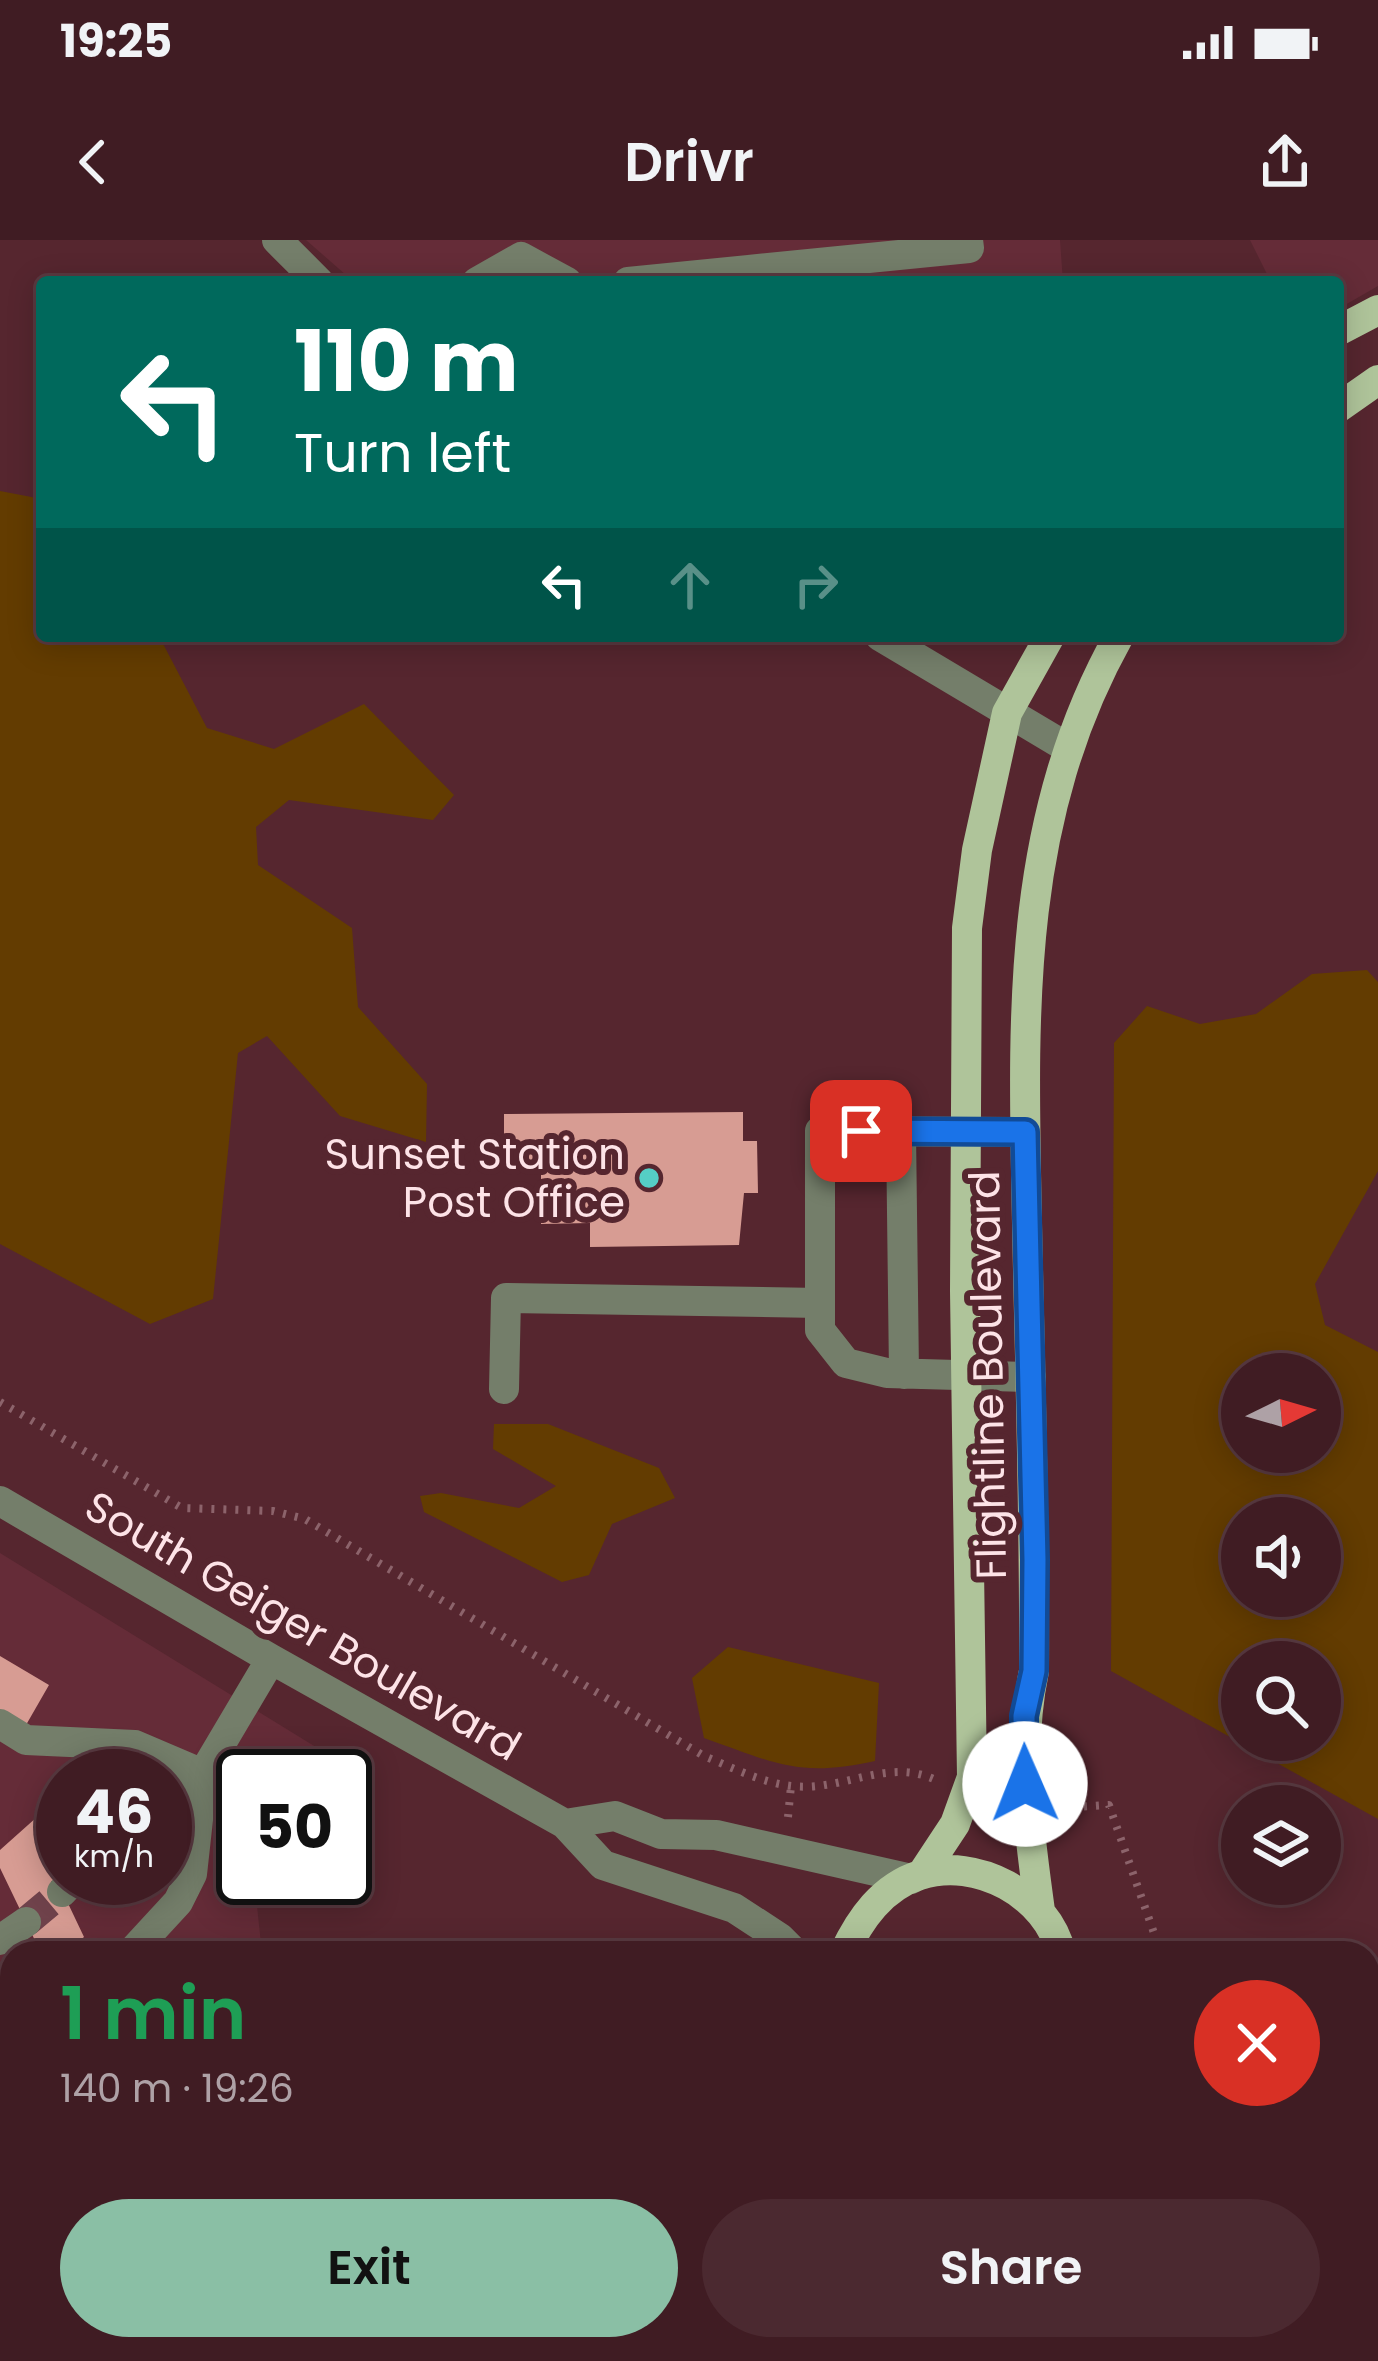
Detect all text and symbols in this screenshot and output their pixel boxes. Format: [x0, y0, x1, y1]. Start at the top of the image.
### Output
text: 19:25 [60, 10, 172, 73]
text: Drivr [624, 124, 754, 200]
icon: back [60, 129, 126, 195]
icon: share [1252, 129, 1318, 195]
text: 110 m [294, 303, 519, 420]
icon: left [96, 324, 252, 480]
text: Turn left [294, 415, 511, 491]
icon: left [531, 552, 597, 618]
icon: ahead [657, 552, 723, 618]
icon: right [783, 552, 849, 618]
pin [810, 1080, 912, 1182]
icon: arrive [828, 1098, 894, 1164]
place label: Sunset Station Post Office [324, 1125, 625, 1232]
marker: Sunset Station Post Office [636, 1165, 662, 1191]
street label: Flightline Boulevard [955, 1170, 1021, 1580]
north arrow [1221, 1353, 1341, 1473]
map controls [1221, 1353, 1341, 1905]
street label: South Geiger Boulevard [74, 1477, 532, 1775]
button: sound [1221, 1497, 1341, 1617]
button: search [1221, 1641, 1341, 1761]
position arrow [962, 1721, 1088, 1847]
speed limit sign: 50 [216, 1749, 372, 1905]
text: 46 [75, 1770, 153, 1854]
button: layers [1221, 1785, 1341, 1905]
text: km/h [74, 1835, 154, 1878]
text: 1 min [60, 1963, 246, 2064]
button: close [1194, 1980, 1320, 2106]
text: 140 m · 19:26 [60, 2061, 294, 2116]
button: Exit [60, 2199, 678, 2337]
button: Share [702, 2199, 1320, 2337]

